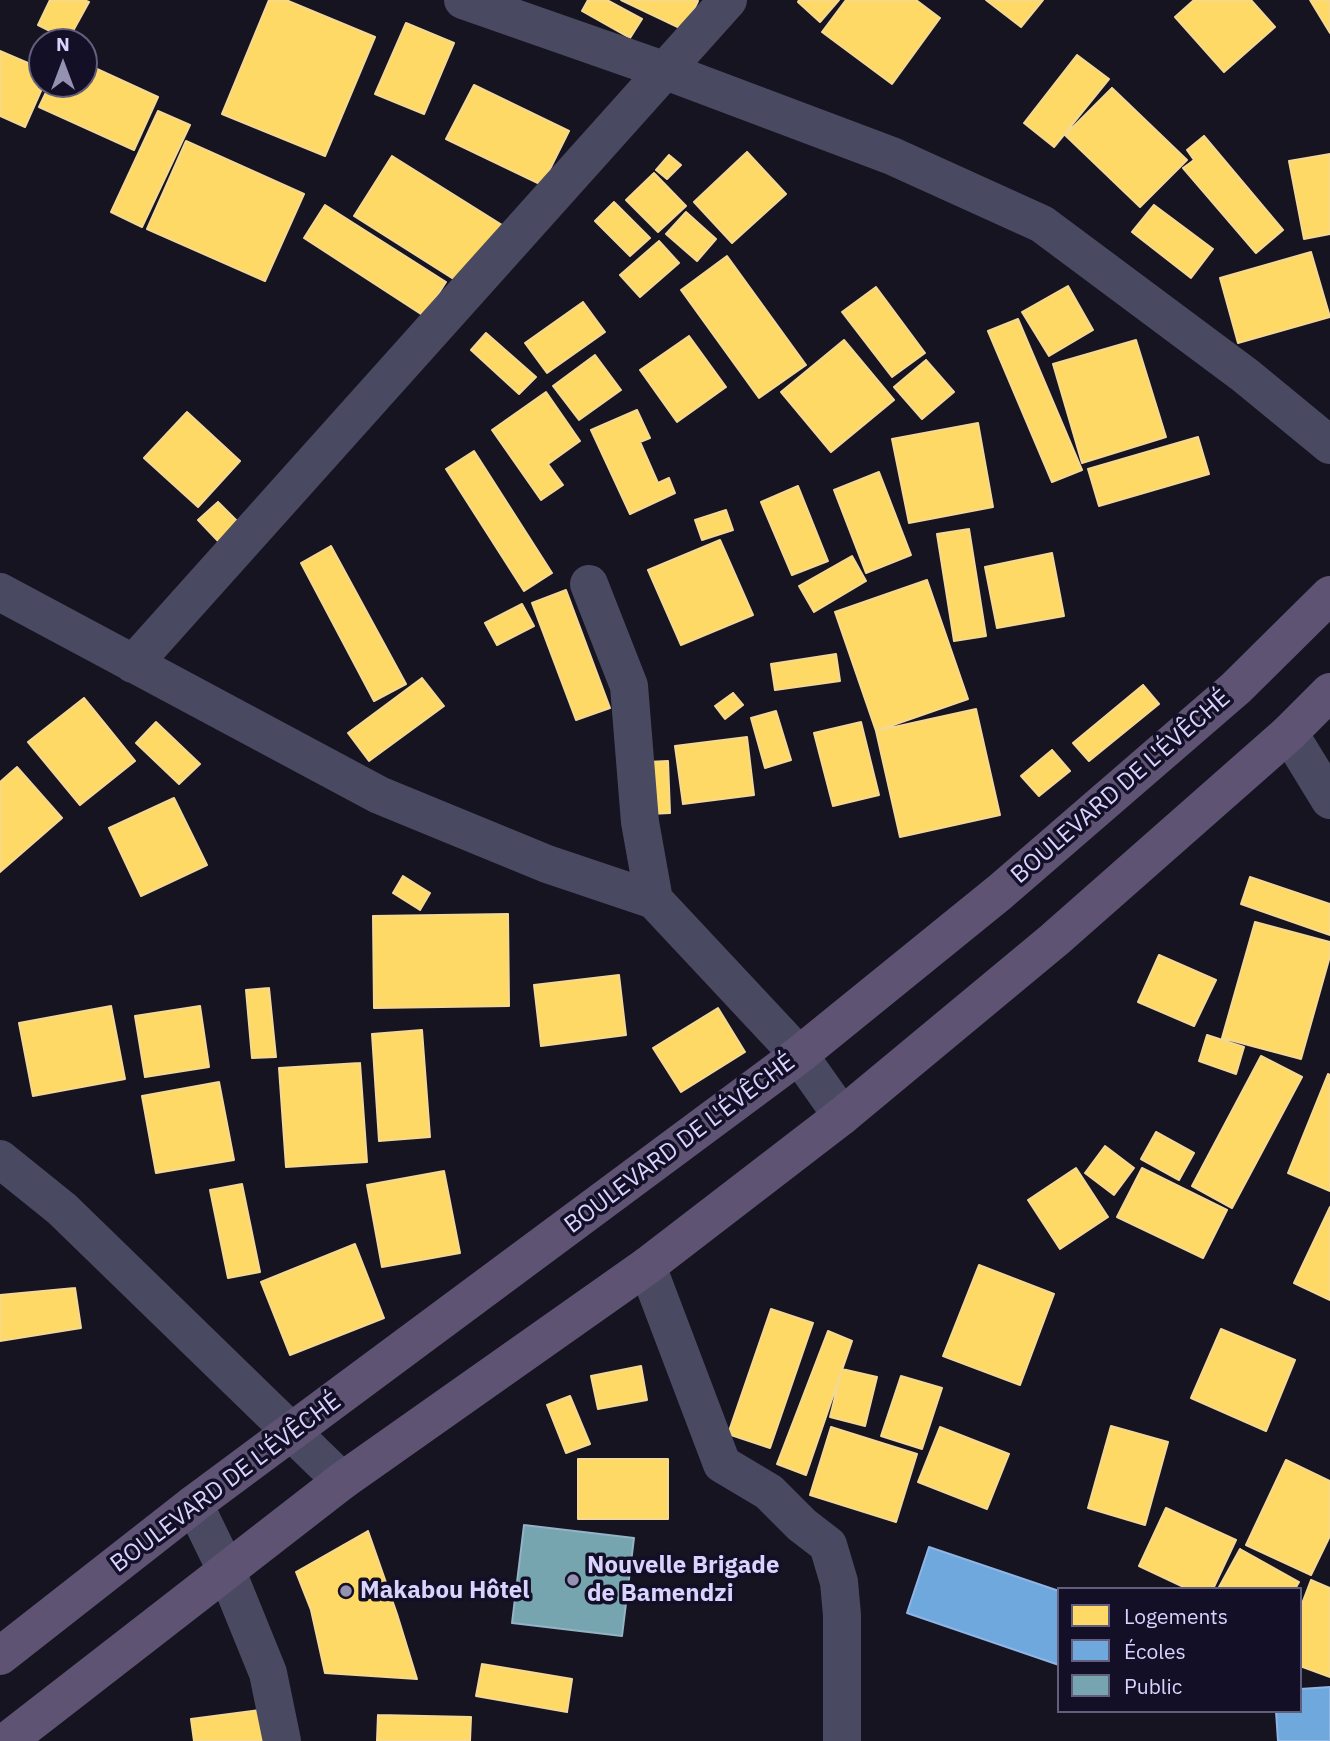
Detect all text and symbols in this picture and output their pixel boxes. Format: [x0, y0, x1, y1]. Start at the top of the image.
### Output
north arrow [28, 28, 98, 98]
text: N [56, 32, 70, 56]
street label: BOULEVARD DE L'ÉVÊCHÉ [1006, 684, 1236, 890]
street label: BOULEVARD DE L'ÉVÊCHÉ [559, 1048, 801, 1240]
street label: BOULEVARD DE L'ÉVÊCHÉ [105, 1387, 347, 1579]
place label: Nouvelle Brigade de Bamendzi [587, 1552, 779, 1608]
marker: Nouvelle Brigade de Bamendzi [565, 1572, 581, 1588]
place label: Makabou Hôtel [360, 1577, 530, 1605]
marker: Makabou Hôtel [338, 1583, 354, 1599]
legend [1057, 1587, 1302, 1713]
text: Logements [1124, 1602, 1228, 1630]
text: Écoles [1124, 1637, 1186, 1665]
text: Public [1124, 1672, 1182, 1700]

